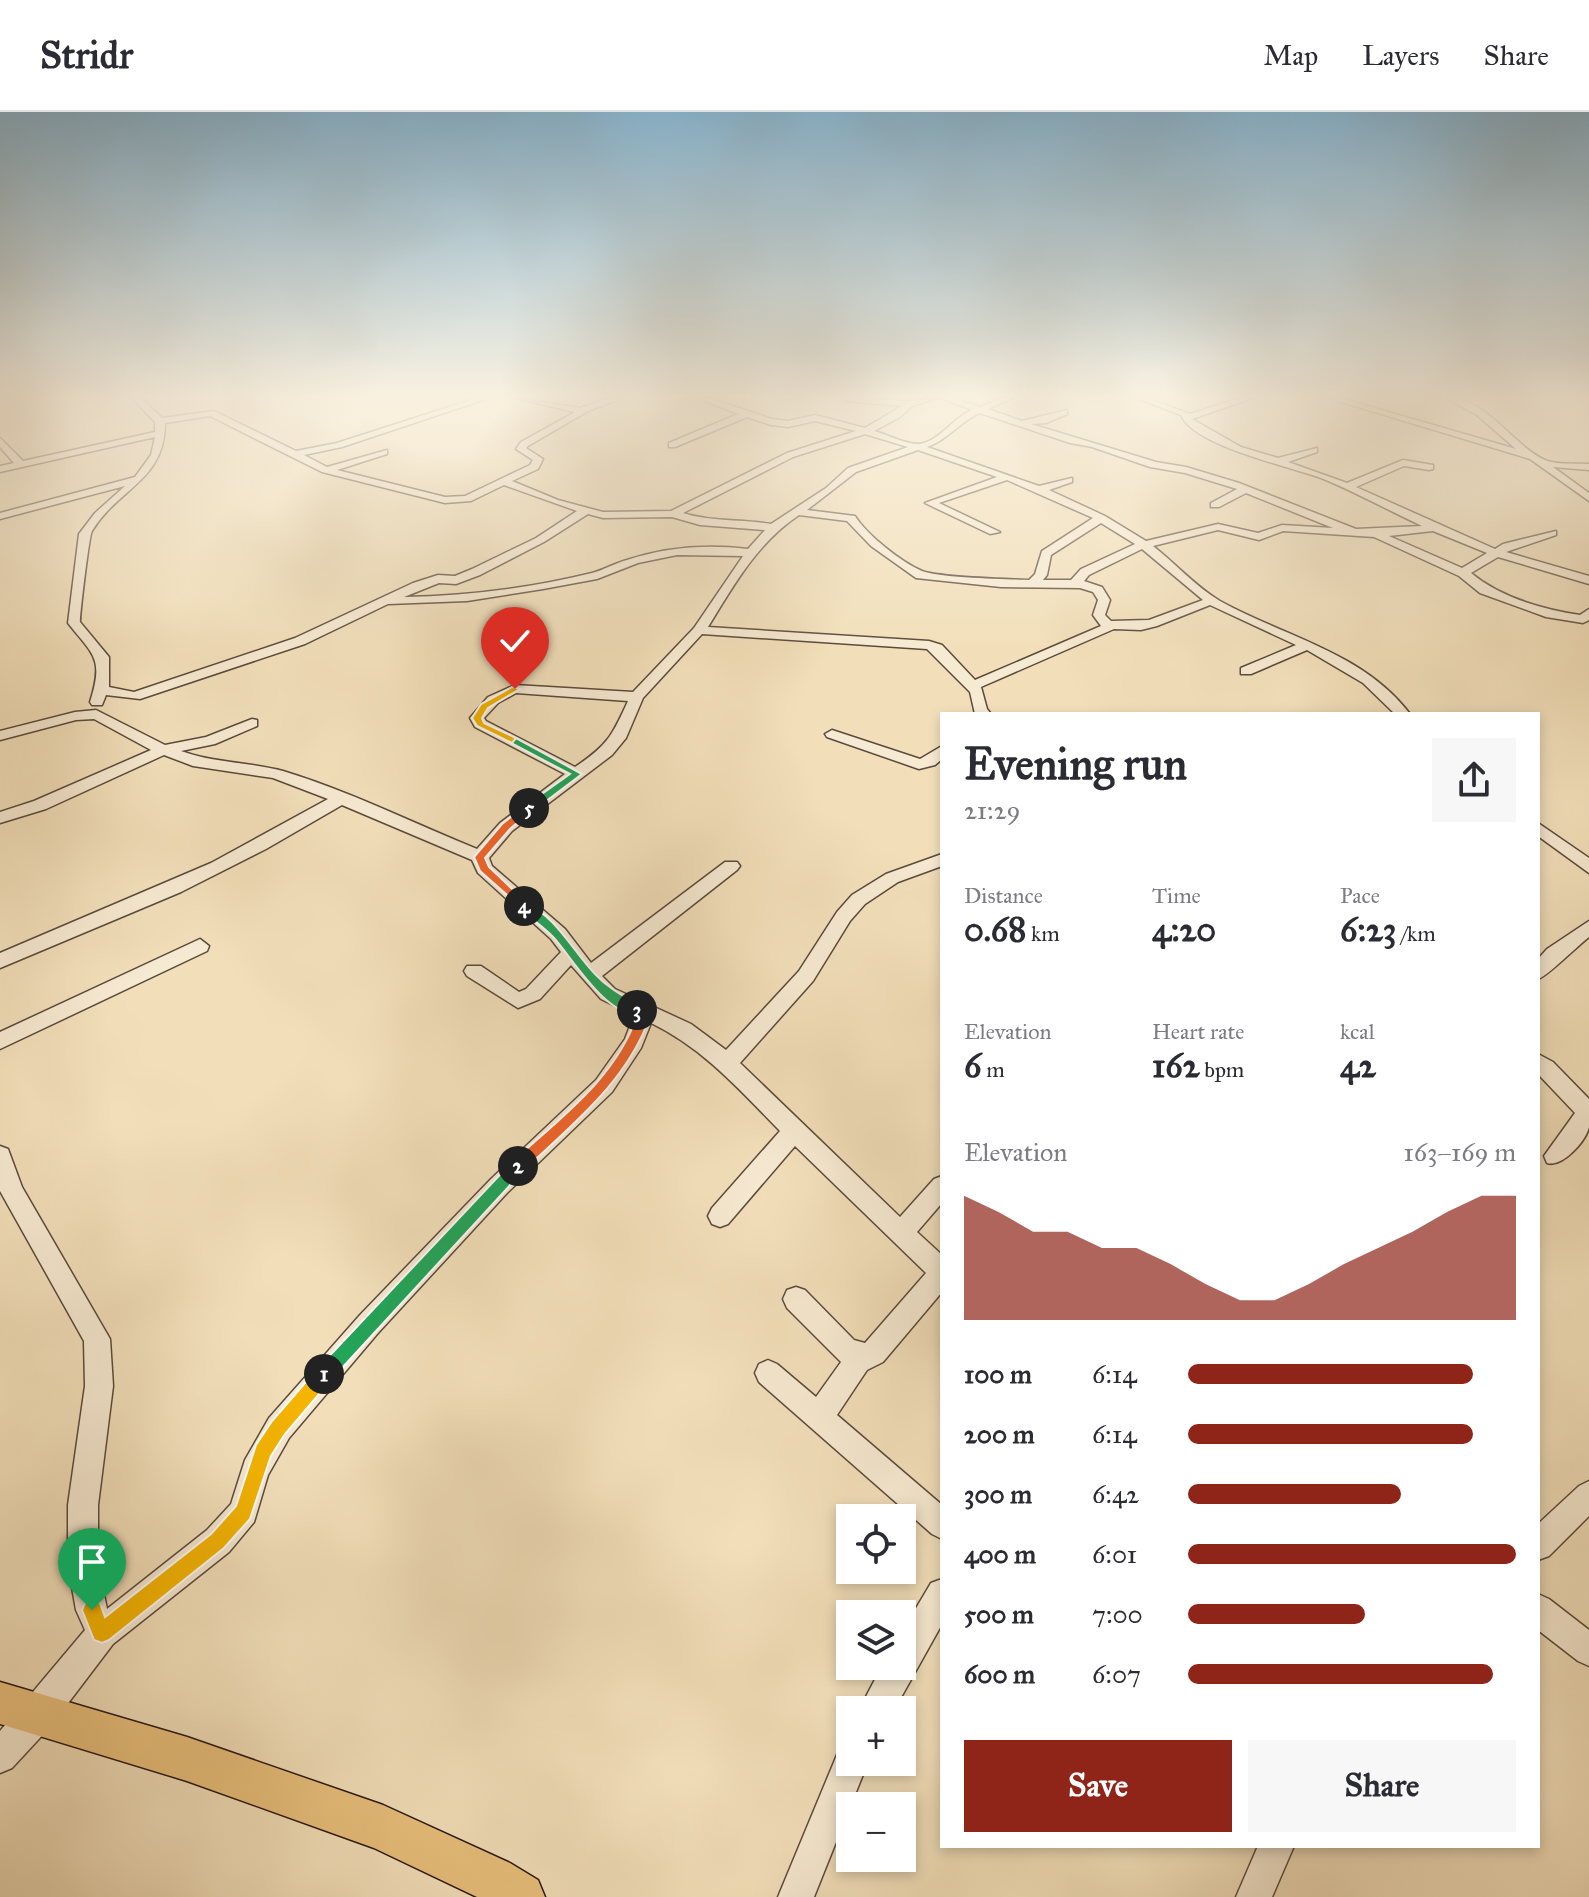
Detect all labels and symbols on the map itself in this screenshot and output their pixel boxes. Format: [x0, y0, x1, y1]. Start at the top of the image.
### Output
pin [481, 607, 549, 689]
pin: 5 [509, 788, 549, 828]
pin: 4 [504, 886, 544, 926]
pin: 3 [617, 990, 657, 1030]
pin: 2 [498, 1146, 538, 1186]
pin: 1 [304, 1354, 344, 1394]
pin [58, 1528, 126, 1610]

